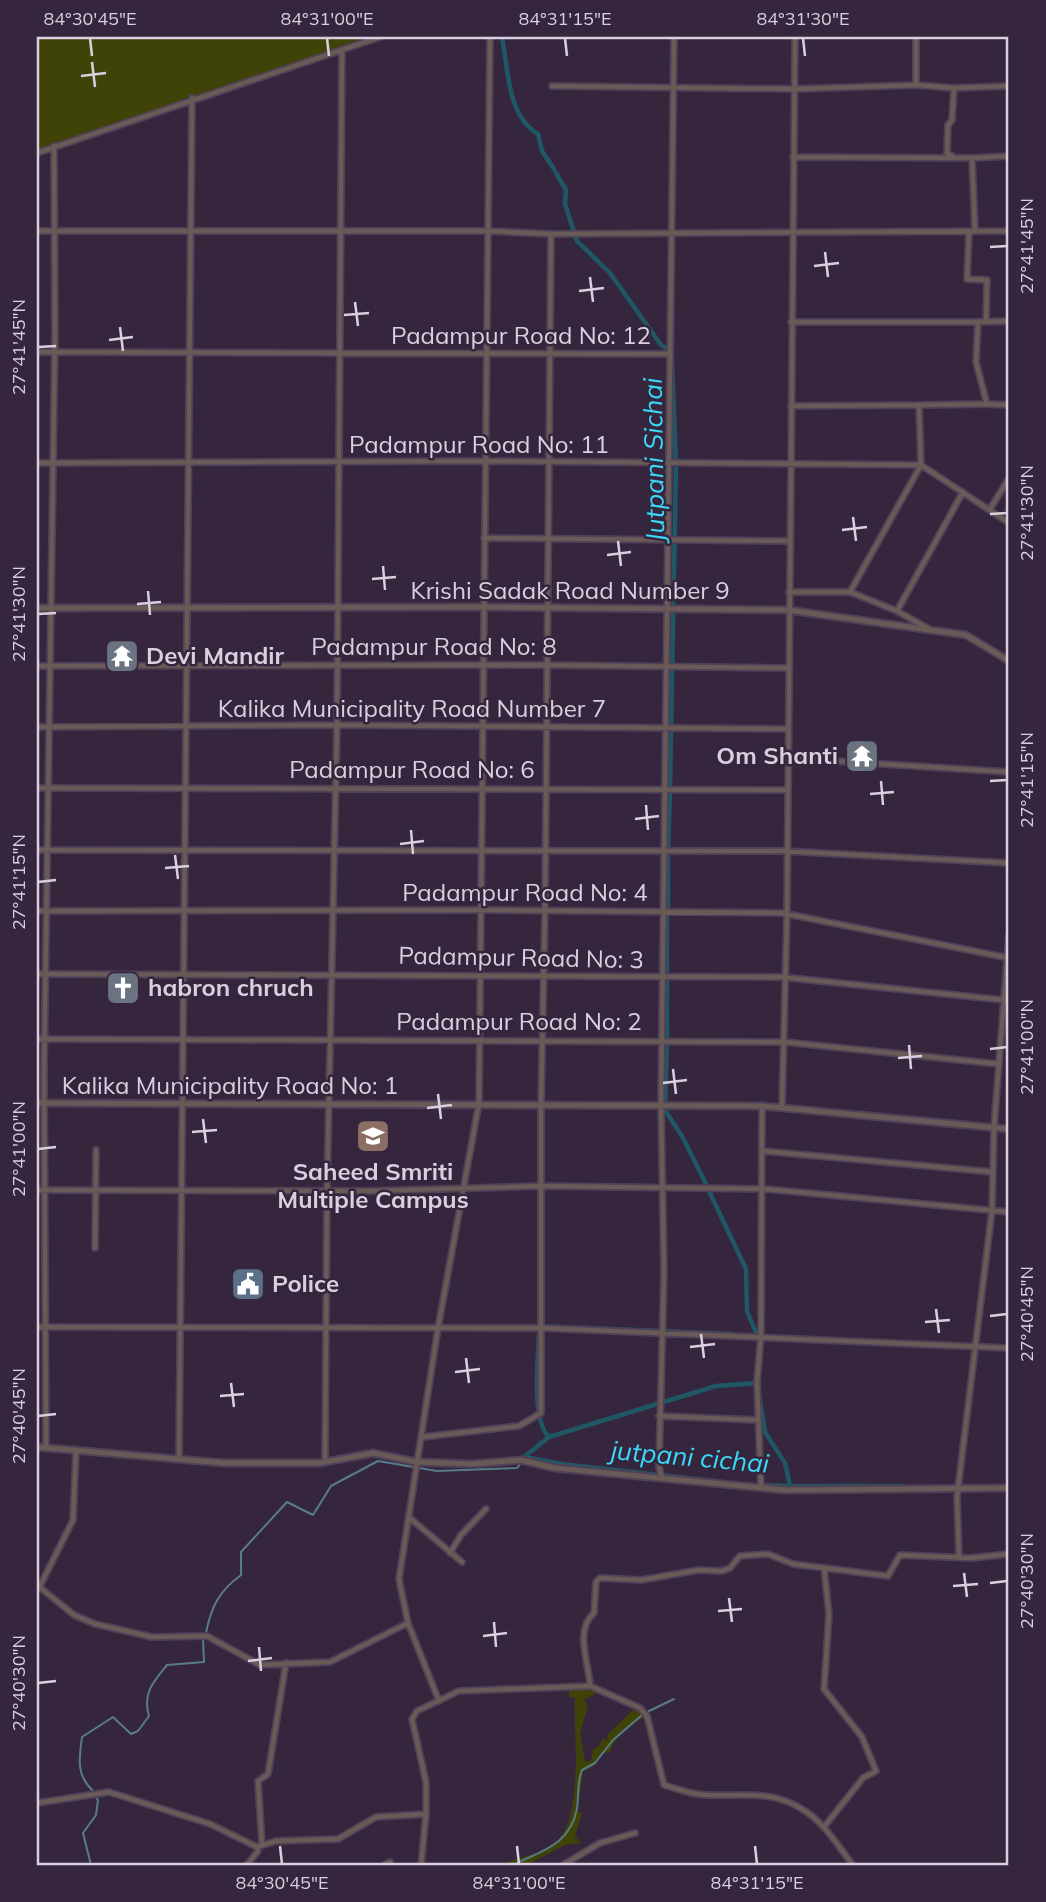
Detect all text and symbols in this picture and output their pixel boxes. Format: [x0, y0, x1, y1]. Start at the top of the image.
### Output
text: 84°30'45"E [43, 7, 137, 30]
text: 84°31'00"E [280, 7, 374, 30]
text: 84°31'15"E [518, 7, 612, 30]
text: 84°31'30"E [756, 7, 850, 30]
text: 27°41'45"N [1015, 198, 1038, 294]
text: 27°41'45"N [7, 299, 30, 395]
street label: Padampur Road No: 12 [391, 320, 651, 350]
water label: Jutpani Sichai [636, 377, 671, 544]
street label: Padampur Road No: 11 [349, 429, 609, 459]
text: 27°41'30"N [1015, 465, 1038, 561]
text: 27°41'30"N [7, 566, 30, 662]
street label: Krishi Sadak Road Number 9 [410, 575, 730, 605]
street label: Padampur Road No: 8 [311, 631, 557, 661]
temple icon: Devi Mandir [103, 637, 141, 675]
place label: Devi Mandir [146, 640, 285, 670]
street label: Kalika Municipality Road Number 7 [218, 693, 606, 723]
text: 27°41'15"N [1015, 732, 1038, 828]
temple icon: Om Shanti [843, 737, 881, 775]
place label: Om Shanti [716, 740, 838, 770]
street label: Padampur Road No: 6 [289, 754, 535, 784]
text: 27°41'15"N [7, 834, 30, 930]
street label: Padampur Road No: 4 [402, 877, 648, 907]
street label: Padampur Road No: 3 [398, 940, 644, 974]
church icon: habron chruch [104, 969, 142, 1007]
place label: habron chruch [148, 972, 314, 1002]
text: 27°41'00"N [1015, 999, 1038, 1095]
street label: Padampur Road No: 2 [396, 1006, 642, 1036]
street label: Kalika Municipality Road No: 1 [62, 1070, 398, 1100]
text: 27°41'00"N [7, 1101, 30, 1197]
school or university icon: Saheed Smriti Multiple Campus [354, 1117, 392, 1155]
place label: Saheed Smriti Multiple Campus [277, 1156, 469, 1214]
public building icon: Police [229, 1265, 267, 1303]
text: 27°40'45"N [1015, 1266, 1038, 1362]
place label: Police [272, 1268, 339, 1298]
text: 27°40'45"N [7, 1368, 30, 1464]
water label: jutpani cichai [606, 1433, 771, 1480]
text: 27°40'30"N [1015, 1533, 1038, 1629]
text: 27°40'30"N [7, 1635, 30, 1731]
text: 84°30'45"E [235, 1871, 329, 1894]
text: 84°31'00"E [472, 1871, 566, 1894]
text: 84°31'15"E [710, 1871, 804, 1894]

